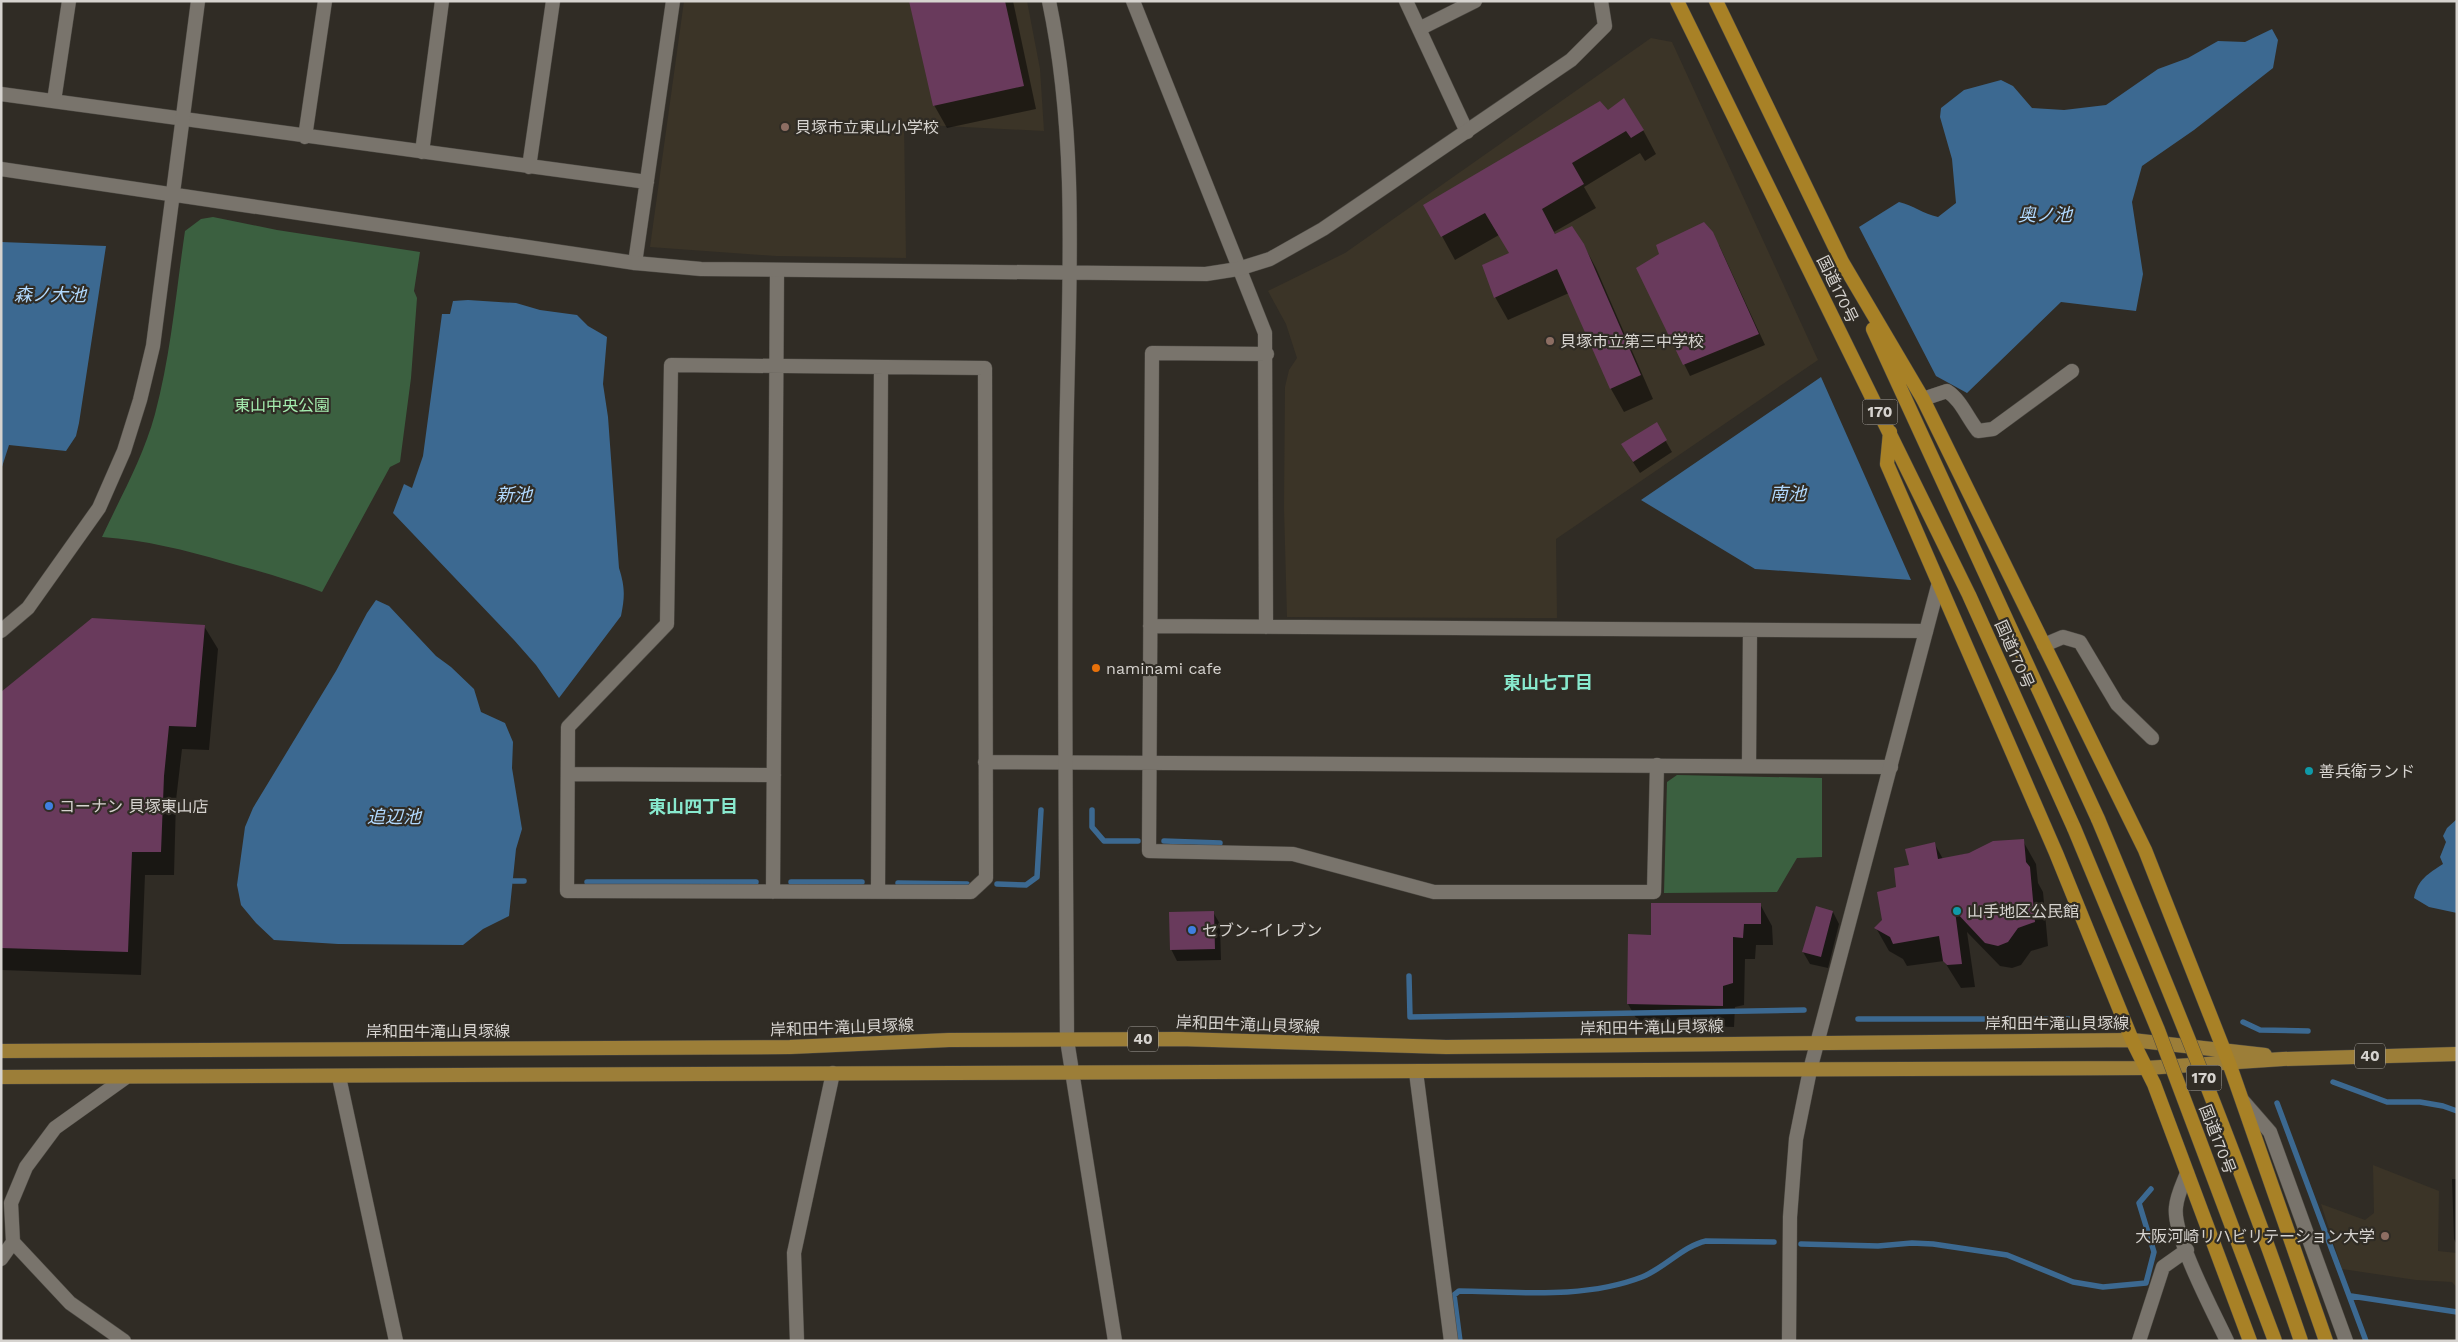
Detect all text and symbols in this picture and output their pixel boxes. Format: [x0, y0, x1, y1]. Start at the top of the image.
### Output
place label: 貝塚市立東山小学校 [795, 118, 939, 137]
marker: 貝塚市立東山小学校 [779, 121, 791, 133]
water label: 奥ノ池 [2018, 204, 2074, 225]
street label: 国道170号 [1813, 252, 1862, 326]
water label: 森ノ大池 [14, 284, 88, 305]
place label: 貝塚市立第三中学校 [1560, 332, 1704, 351]
marker: 貝塚市立第三中学校 [1544, 335, 1556, 347]
park label: 東山中央公園 [234, 396, 330, 415]
road number: 170 [1862, 400, 1898, 424]
water label: 南池 [1770, 483, 1808, 504]
water label: 新池 [496, 484, 534, 505]
street label: 国道170号 [1991, 617, 2038, 691]
place label: naminami cafe [1106, 659, 1222, 678]
marker: naminami cafe [1090, 662, 1102, 674]
district label: 東山七丁目 [1503, 672, 1593, 693]
place label: 善兵衛ランド [2319, 762, 2415, 781]
marker: 善兵衛ランド [2303, 765, 2315, 777]
district label: 東山四丁目 [648, 796, 738, 817]
place label: コーナン 貝塚東山店 [59, 797, 208, 816]
marker: コーナン 貝塚東山店 [43, 800, 55, 812]
water label: 追辺池 [367, 806, 423, 827]
place label: 山手地区公民館 [1967, 902, 2079, 921]
marker: 山手地区公民館 [1951, 905, 1963, 917]
place label: セブン-イレブン [1202, 921, 1322, 940]
marker: セブン-イレブン [1186, 924, 1198, 936]
street label: 岸和田牛滝山貝塚線 [1176, 1012, 1320, 1037]
street label: 岸和田牛滝山貝塚線 [1985, 1014, 2129, 1033]
street label: 岸和田牛滝山貝塚線 [770, 1015, 914, 1040]
street label: 岸和田牛滝山貝塚線 [1580, 1017, 1724, 1038]
street label: 岸和田牛滝山貝塚線 [366, 1022, 510, 1041]
road number: 40 [1128, 1026, 1158, 1052]
road number: 40 [2355, 1044, 2385, 1068]
road number: 170 [2186, 1066, 2222, 1090]
street label: 国道170号 [2196, 1102, 2239, 1177]
place label: 大阪河崎リハビリテーション大学 [2135, 1227, 2375, 1246]
marker: 大阪河崎リハビリテーション大学 [2379, 1230, 2391, 1242]

